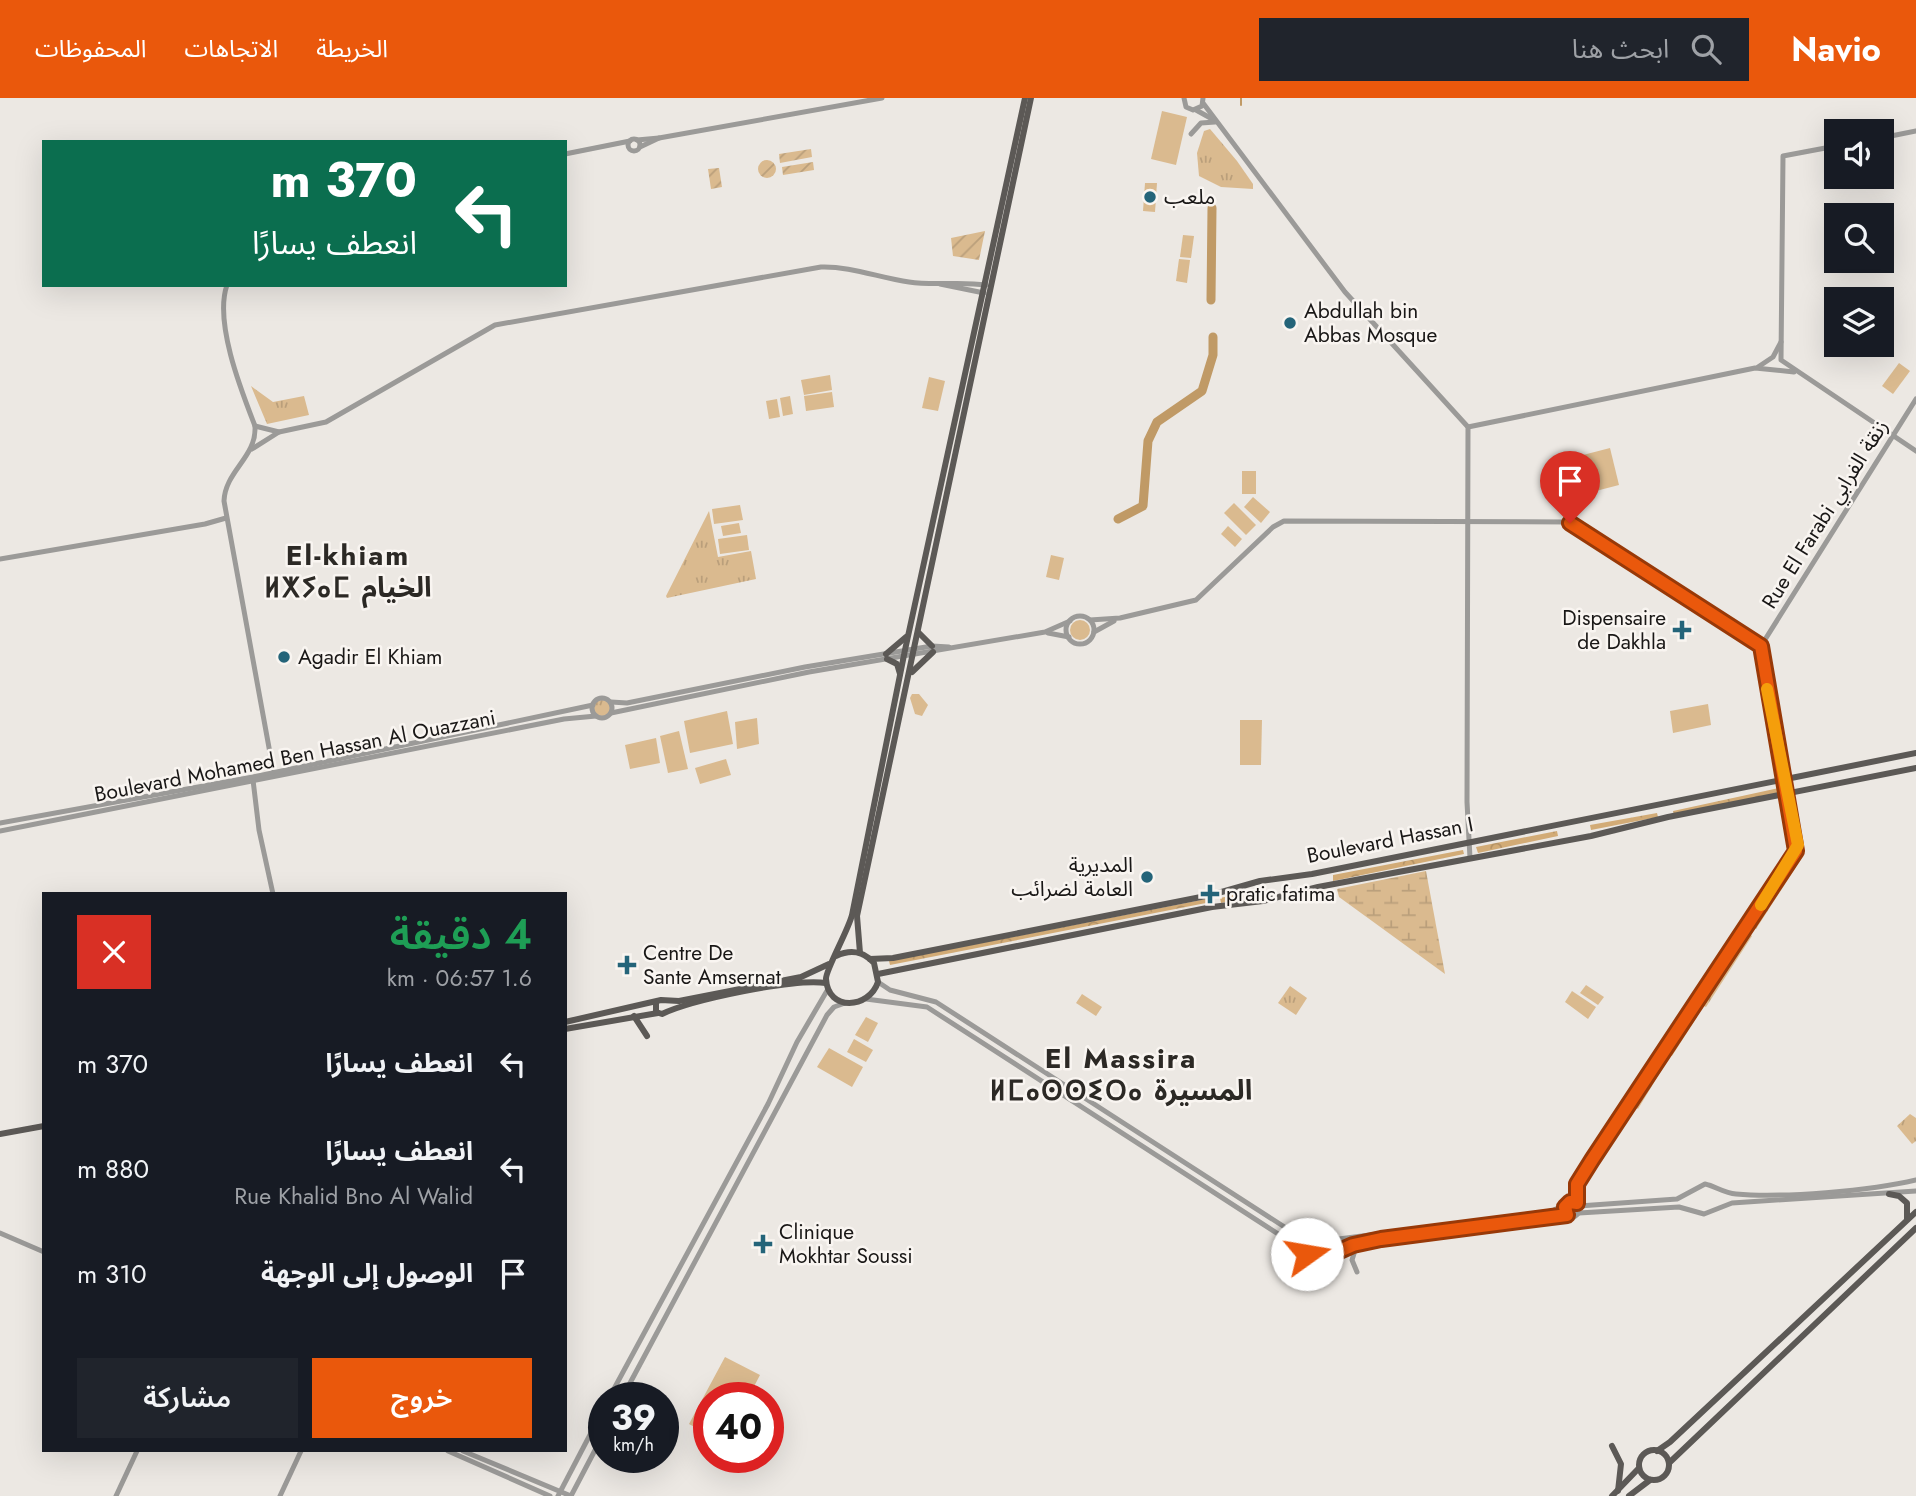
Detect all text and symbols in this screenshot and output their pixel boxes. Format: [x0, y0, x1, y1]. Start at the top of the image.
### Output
search box [1259, 18, 1749, 81]
text: Navio [1791, 26, 1881, 73]
text: ابحث هنا [1572, 30, 1669, 68]
icon: search [1687, 30, 1725, 68]
text: المحفوظات [35, 31, 146, 66]
text: الاتجاهات [184, 31, 278, 66]
text: الخريطة [316, 31, 388, 66]
map controls [1824, 119, 1894, 357]
button: sound [1824, 119, 1894, 189]
text: 370 m [270, 145, 417, 215]
icon: left [441, 168, 532, 259]
place label: ملعب [1164, 182, 1215, 212]
marker: ملعب [1142, 189, 1158, 205]
button: search [1824, 203, 1894, 273]
text: انعطف يسارًا [252, 220, 417, 266]
button: layers [1824, 287, 1894, 357]
place label: Abdullah bin Abbas Mosque [1304, 296, 1438, 350]
marker: Abdullah bin Abbas Mosque [1282, 315, 1298, 331]
street label: Rue El Farabi زنقة الفرابي [1755, 414, 1896, 615]
pin [1540, 451, 1600, 523]
icon: arrive [1551, 462, 1589, 500]
district label: El-khiam ⵍⵅⵢⴰⵎ الخيام [264, 535, 432, 609]
place label: Dispensaire de Dakhla [1562, 603, 1666, 657]
marker: Dispensaire de Dakhla [1672, 620, 1692, 640]
place label: Agadir El Khiam [298, 642, 442, 672]
marker: Agadir El Khiam [276, 649, 292, 665]
street label: Boulevard Mohamed Ben Hassan Al Ouazzani [92, 702, 498, 810]
street label: Boulevard Hassan I [1304, 809, 1476, 871]
place label: المديرية العامة لضرائب [1011, 850, 1133, 904]
marker: المديرية العامة لضرائب [1139, 869, 1155, 885]
place label: pratic fatima [1226, 879, 1335, 909]
marker: pratic fatima [1200, 884, 1220, 904]
text: 4 دقيقة [390, 904, 532, 965]
button: close [77, 915, 151, 989]
place label: Centre De Sante Amsernat [643, 938, 781, 992]
marker: Centre De Sante Amsernat [617, 955, 637, 975]
text: 1.6 km · 06:57 [387, 961, 532, 995]
district label: El Massira ⵍⵎⴰⵙⵙⵉⵔⴰ المسيرة [990, 1038, 1252, 1111]
text: انعطف يسارًا [326, 1044, 473, 1082]
text: 370 m [77, 1045, 148, 1083]
icon: left [494, 1045, 532, 1083]
text: انعطف يسارًا [326, 1132, 473, 1170]
text: 880 m [77, 1150, 149, 1188]
icon: left [494, 1150, 532, 1188]
text: Rue Khalid Bno Al Walid [234, 1179, 473, 1213]
place label: Clinique Mokhtar Soussi [779, 1217, 913, 1271]
position arrow [1270, 1217, 1344, 1291]
marker: Clinique Mokhtar Soussi [753, 1234, 773, 1254]
text: الوصول إلى الوجهة [261, 1254, 473, 1292]
text: 310 m [77, 1255, 147, 1293]
icon: arrive [494, 1255, 532, 1293]
button: مشاركة [77, 1358, 298, 1438]
button: خروج [312, 1358, 532, 1438]
speed limit sign: 40 [693, 1382, 784, 1473]
text: 39 [611, 1393, 656, 1443]
text: km/h [613, 1432, 654, 1458]

